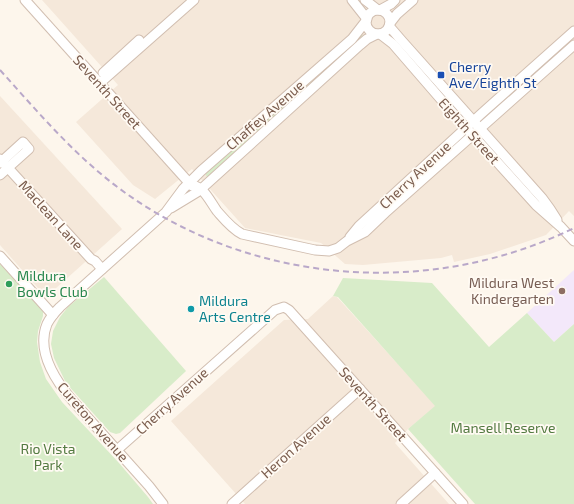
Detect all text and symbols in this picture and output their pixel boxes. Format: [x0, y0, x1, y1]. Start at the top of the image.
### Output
street label: Seventh Street [70, 51, 145, 132]
place label: Cherry Ave/Eighth St [449, 58, 536, 91]
marker: Cherry Ave/Eighth St [436, 70, 446, 80]
street label: Chaffey Avenue [222, 76, 307, 153]
street label: Eighth Street [435, 94, 503, 167]
street label: Cherry Avenue [375, 137, 454, 212]
street label: Maclean Lane [16, 176, 87, 253]
place label: Mildura Bowls Club [17, 267, 88, 300]
place label: Mildura West Kindergarten [469, 274, 554, 307]
marker: Mildura Bowls Club [4, 279, 14, 289]
marker: Mildura West Kindergarten [557, 286, 567, 296]
place label: Mildura Arts Centre [199, 292, 271, 325]
marker: Mildura Arts Centre [186, 304, 196, 314]
street label: Seventh Street [336, 363, 411, 444]
street label: Cherry Avenue [132, 364, 211, 438]
street label: Cureton Avenue [54, 378, 133, 465]
street label: Heron Avenue [257, 410, 334, 481]
park label: Mansell Reserve [450, 419, 556, 436]
park label: Rio Vista Park [21, 440, 76, 473]

